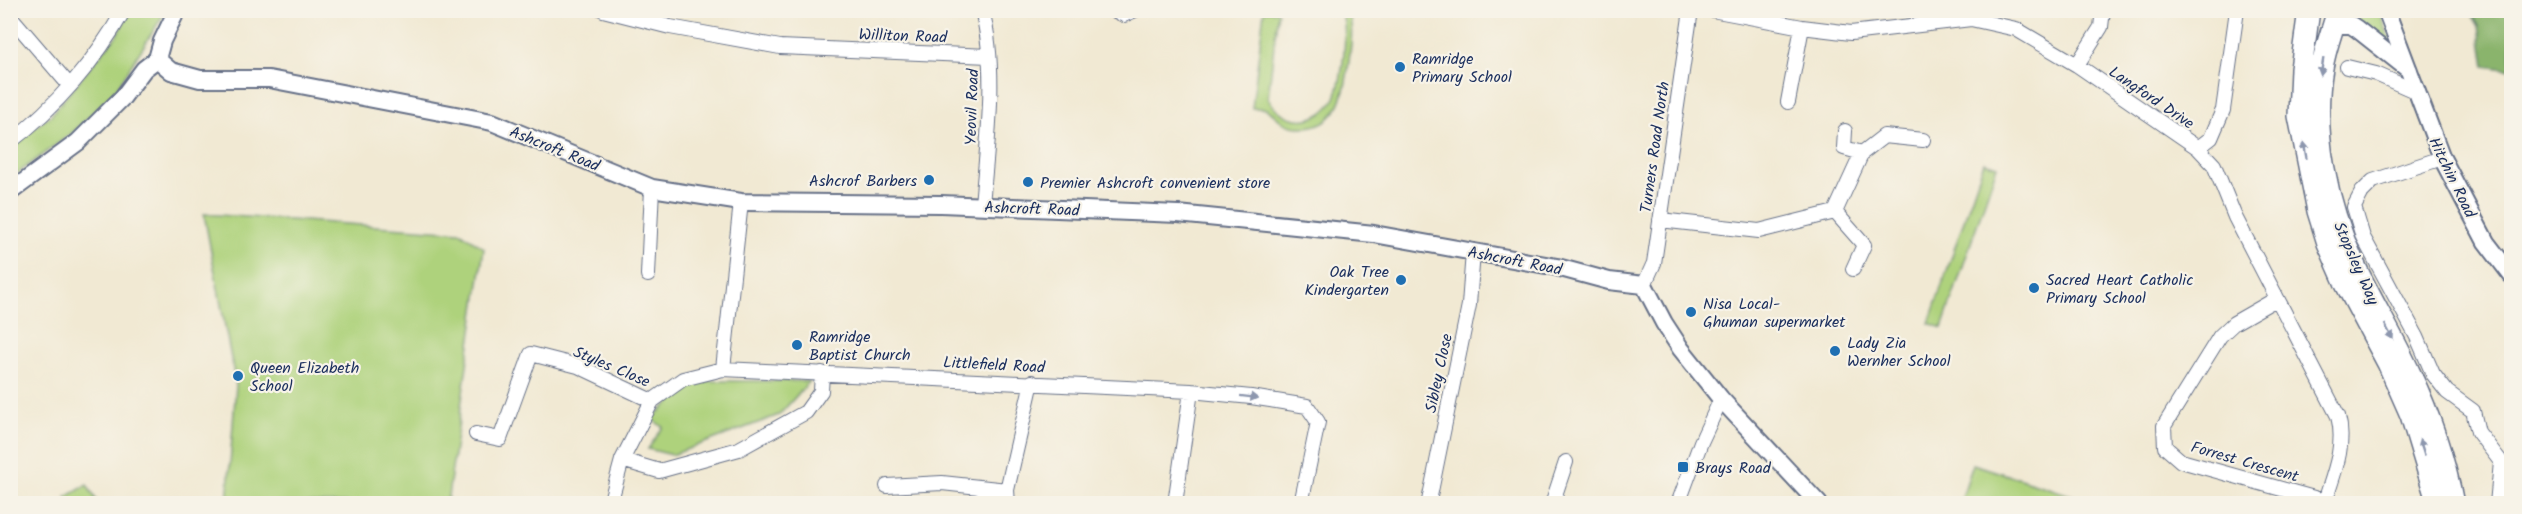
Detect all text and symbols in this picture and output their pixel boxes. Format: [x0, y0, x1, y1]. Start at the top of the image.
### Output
street label: Williton Road [858, 22, 949, 51]
place label: Ramridge Primary School [1412, 47, 1512, 90]
one-way arrow [2318, 57, 2327, 76]
marker: Ramridge Primary School [1393, 60, 1407, 74]
street label: Langford Drive [2103, 60, 2199, 136]
street label: Yeovil Road [959, 67, 986, 146]
street label: Turners Road North [1634, 80, 1677, 215]
street label: Ashcroft Road [505, 120, 604, 179]
street label: Hitchin Road [2421, 133, 2482, 223]
one-way arrow [2301, 140, 2310, 159]
place label: Ashcrof Barbers [809, 169, 917, 194]
place label: Premier Ashcroft convenient store [1040, 171, 1270, 196]
marker: Ashcrof Barbers [922, 173, 936, 187]
marker: Premier Ashcroft convenient store [1021, 175, 1035, 189]
street label: Ashcroft Road [984, 195, 1081, 224]
street label: Stopsley Way [2326, 218, 2385, 310]
street label: Ashcroft Road [1465, 240, 1565, 283]
place label: Oak Tree Kindergarten [1304, 260, 1389, 303]
place label: Sacred Heart Catholic Primary School [2046, 268, 2193, 311]
marker: Oak Tree Kindergarten [1394, 273, 1408, 287]
marker: Sacred Heart Catholic Primary School [2027, 281, 2041, 295]
place label: Nisa Local- Ghuman supermarket [1703, 292, 1846, 335]
marker: Nisa Local- Ghuman supermarket [1684, 305, 1698, 319]
one-way arrow [2384, 323, 2394, 340]
place label: Ramridge Baptist Church [809, 325, 911, 368]
street label: Sibley Close [1419, 331, 1460, 415]
place label: Lady Zia Wernher School [1847, 331, 1951, 374]
marker: Ramridge Baptist Church [790, 338, 804, 352]
street label: Styles Close [569, 340, 654, 395]
marker: Lady Zia Wernher School [1828, 344, 1842, 358]
street label: Littlefield Road [942, 350, 1047, 381]
place label: Queen Elizabeth School [250, 356, 359, 399]
marker: Queen Elizabeth School [231, 369, 245, 383]
one-way arrow [1240, 392, 1259, 401]
street label: Forrest Crescent [2188, 435, 2302, 490]
one-way arrow [2416, 438, 2426, 456]
place label: Brays Road [1695, 456, 1772, 481]
marker: Brays Road [1676, 460, 1690, 474]

